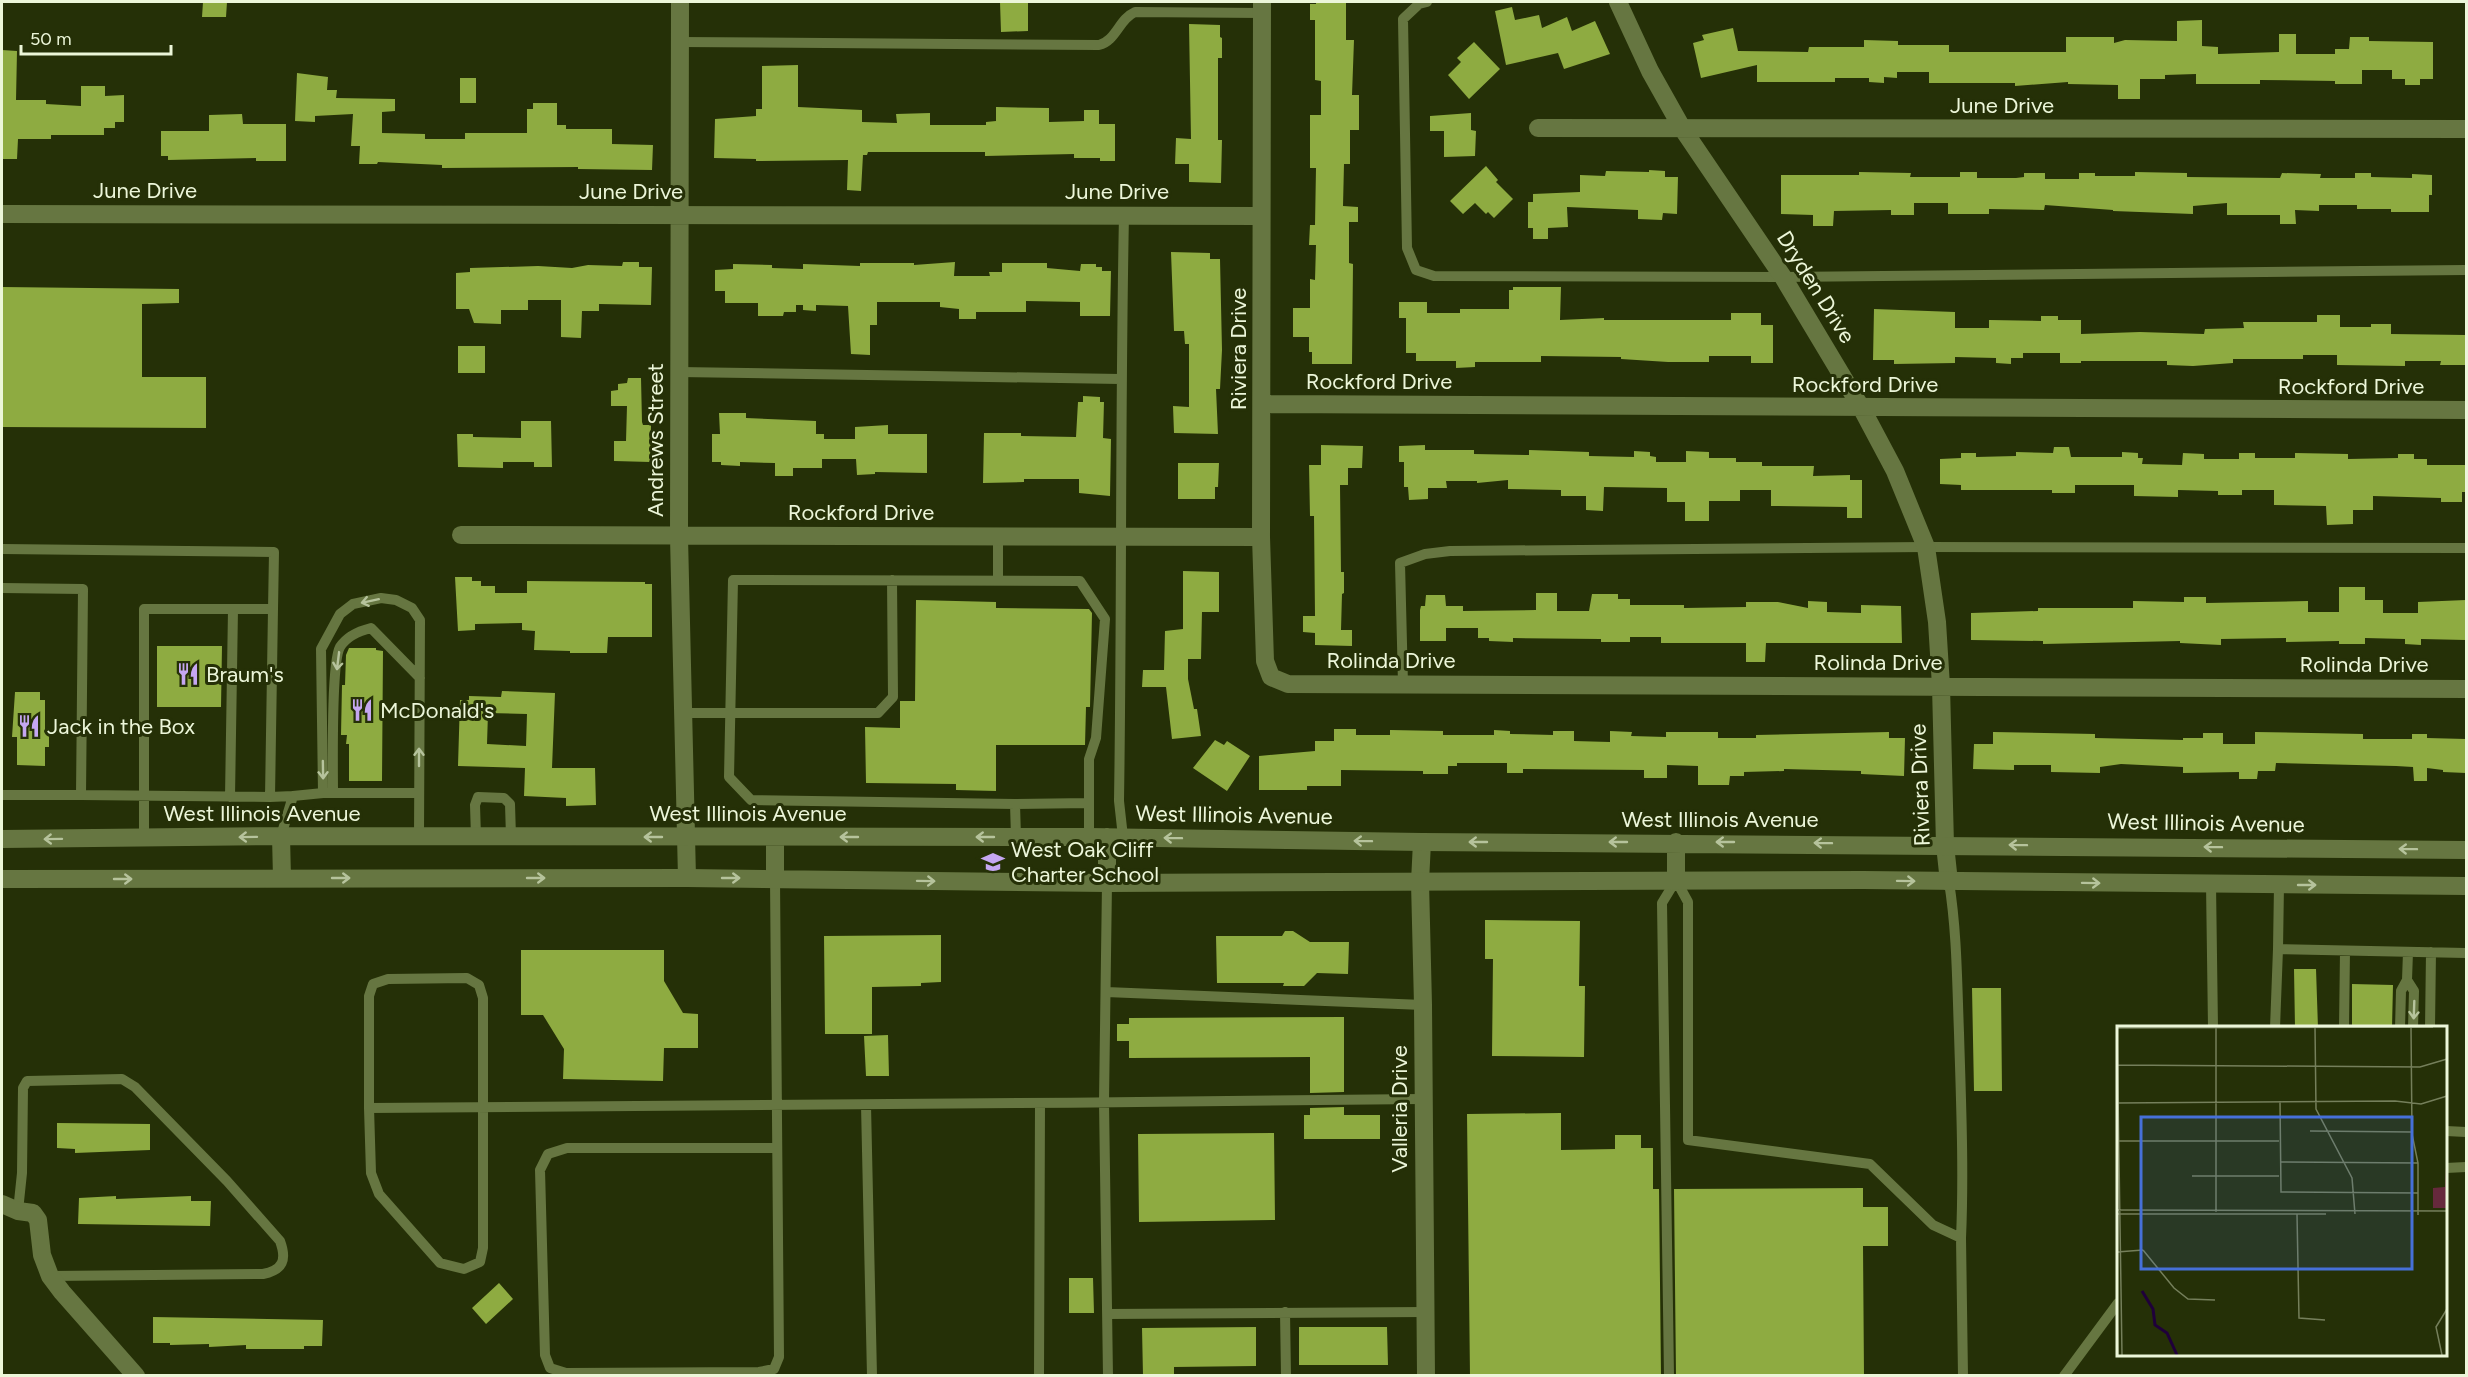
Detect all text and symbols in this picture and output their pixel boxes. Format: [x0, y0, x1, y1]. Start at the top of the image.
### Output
scale bar [21, 18, 171, 56]
text: 50 m [30, 28, 72, 50]
street label: June Drive [1950, 92, 2054, 119]
street label: June Drive [93, 177, 197, 204]
street label: June Drive [579, 178, 683, 205]
street label: June Drive [1065, 178, 1169, 205]
street label: Dryden Drive [1771, 226, 1861, 348]
street label: Riviera Drive [1225, 288, 1252, 410]
street label: Andrews Street [642, 363, 669, 517]
street label: Rockford Drive [1306, 368, 1452, 395]
street label: Rockford Drive [1792, 371, 1938, 398]
street label: Rockford Drive [2278, 373, 2424, 400]
street label: Rockford Drive [788, 499, 934, 526]
one-way arrow [361, 596, 381, 607]
street label: Rolinda Drive [1326, 647, 1456, 674]
street label: Rolinda Drive [1813, 649, 1943, 676]
one-way arrow [332, 650, 343, 670]
street label: Rolinda Drive [2299, 651, 2429, 678]
restaurant icon: Braum's [175, 661, 201, 687]
place label: Braum's [206, 661, 284, 688]
restaurant icon: McDonald's [349, 697, 375, 723]
place label: McDonald's [380, 697, 494, 724]
restaurant icon: Jack in the Box [16, 713, 42, 739]
place label: Jack in the Box [47, 713, 196, 740]
street label: Riviera Drive [1904, 723, 1936, 847]
one-way arrow [413, 748, 425, 768]
one-way arrow [317, 760, 329, 780]
street label: West Illinois Avenue [163, 800, 361, 827]
street label: West Illinois Avenue [649, 800, 847, 827]
street label: West Illinois Avenue [1135, 800, 1333, 830]
street label: West Illinois Avenue [1621, 806, 1819, 833]
street label: West Illinois Avenue [2107, 808, 2305, 838]
one-way arrow [239, 831, 259, 843]
one-way arrow [644, 831, 664, 843]
one-way arrow [840, 831, 860, 843]
one-way arrow [976, 831, 996, 843]
one-way arrow [1163, 832, 1183, 844]
one-way arrow [44, 833, 64, 845]
one-way arrow [1354, 835, 1374, 847]
place label: West Oak Cliff Charter School [1011, 836, 1159, 888]
one-way arrow [1468, 836, 1488, 848]
one-way arrow [1608, 836, 1628, 848]
one-way arrow [1716, 836, 1736, 848]
one-way arrow [1814, 837, 1834, 849]
one-way arrow [2009, 839, 2029, 851]
one-way arrow [2204, 841, 2224, 853]
one-way arrow [2399, 843, 2419, 855]
school or university icon: West Oak Cliff Charter School [980, 849, 1006, 875]
one-way arrow [330, 872, 350, 884]
one-way arrow [525, 872, 545, 884]
one-way arrow [720, 872, 740, 884]
one-way arrow [112, 873, 132, 885]
one-way arrow [915, 875, 935, 886]
one-way arrow [1895, 875, 1915, 887]
one-way arrow [2081, 877, 2101, 889]
one-way arrow [2297, 879, 2317, 891]
one-way arrow [2408, 999, 2420, 1019]
inset map [2117, 1026, 2447, 1356]
street label: Valleria Drive [1386, 1045, 1413, 1173]

